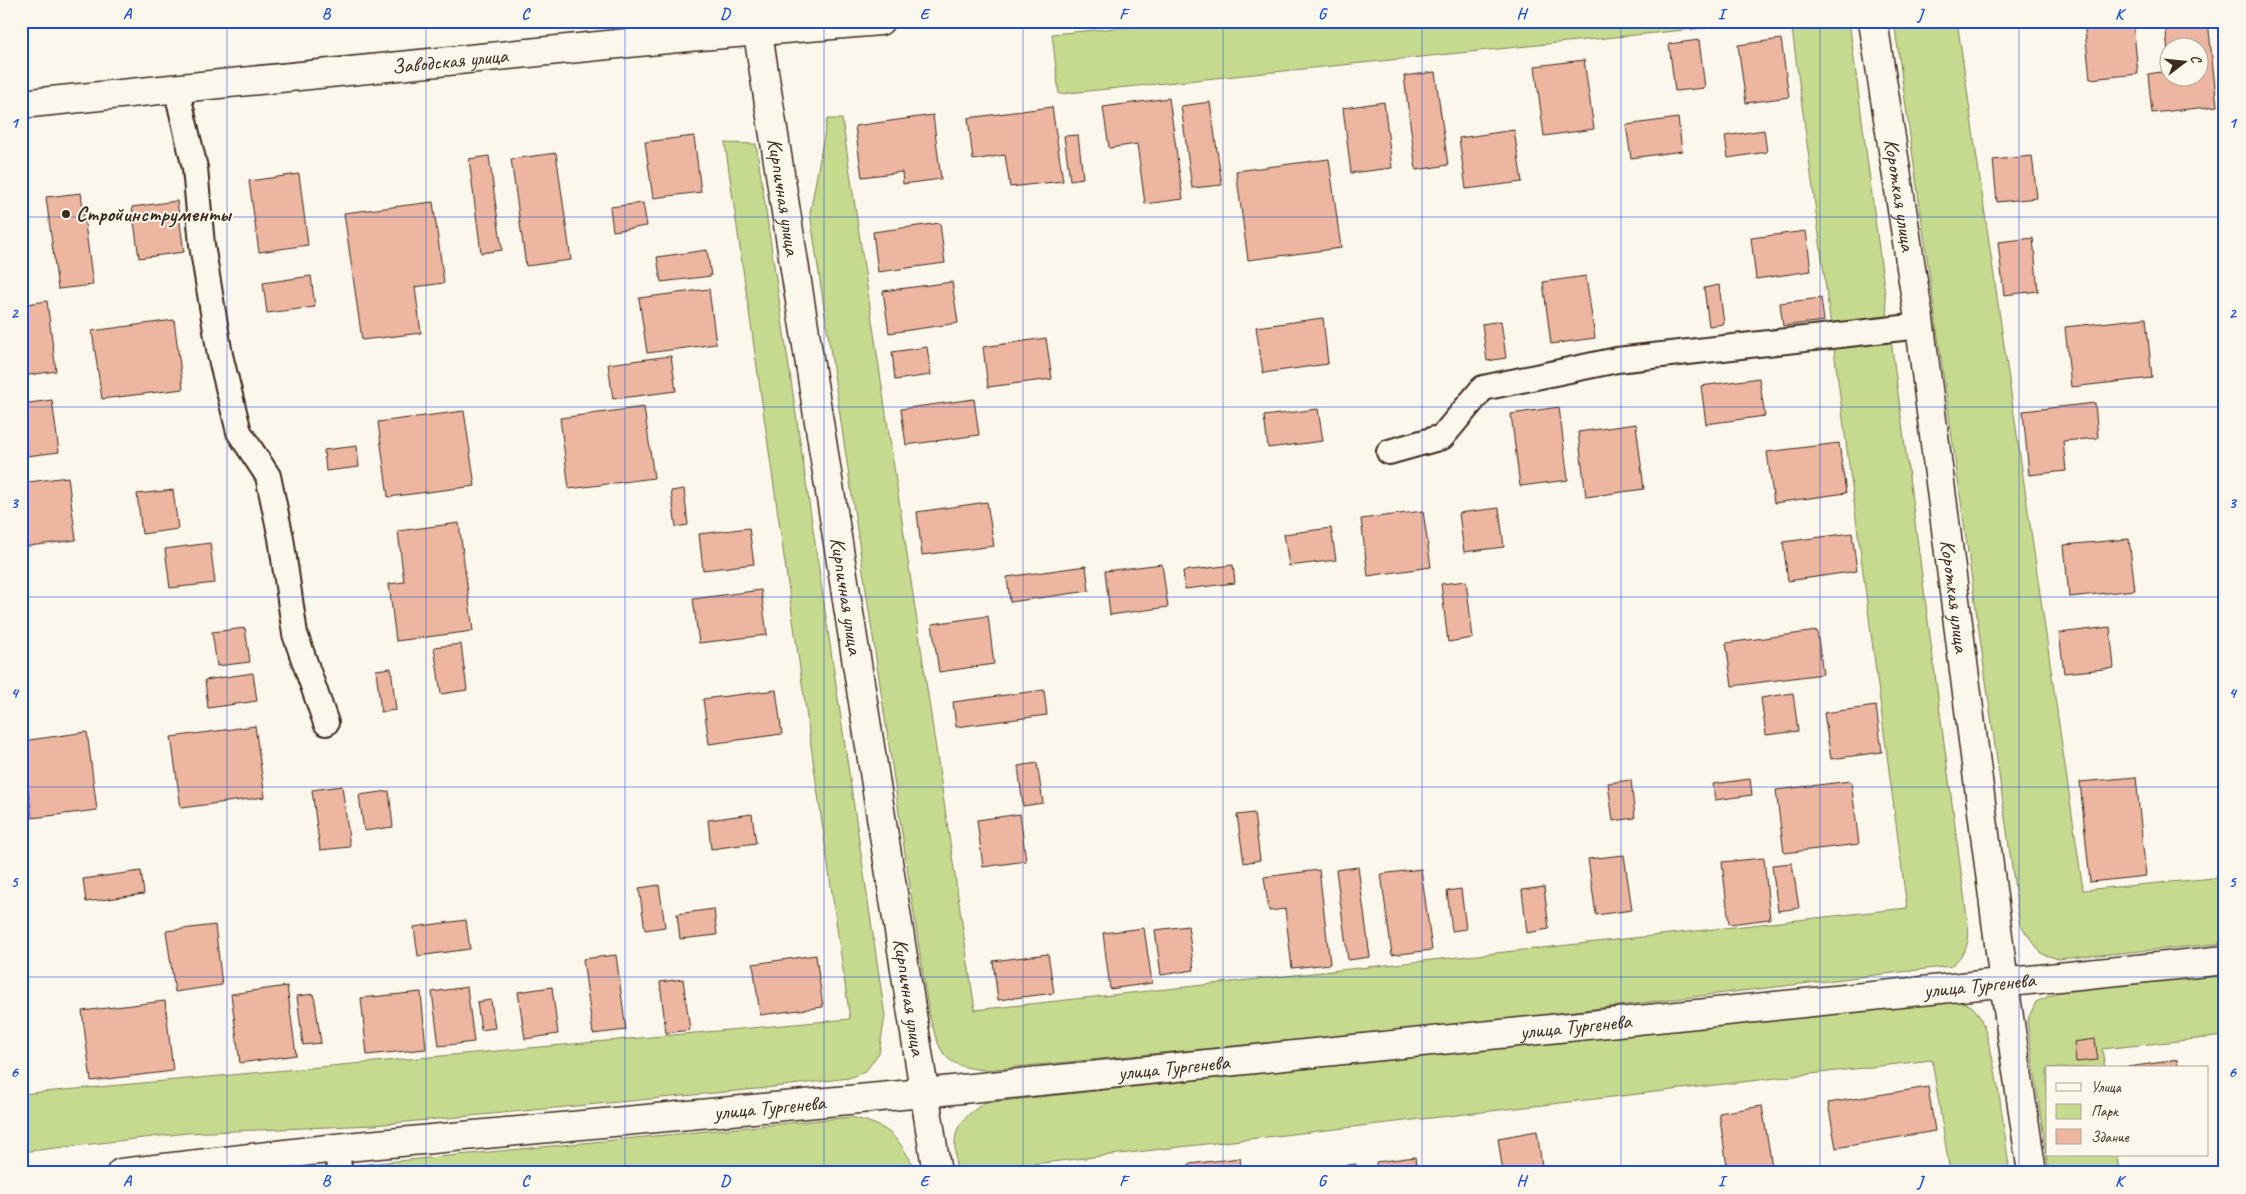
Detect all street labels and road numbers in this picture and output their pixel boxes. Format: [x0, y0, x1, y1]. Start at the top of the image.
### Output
street label: Заводская улица [391, 42, 511, 80]
street label: Кирпичная улица [762, 136, 806, 259]
street label: Короткая улица [1878, 137, 1922, 255]
street label: Кирпичная улица [824, 536, 869, 658]
street label: Короткая улица [1934, 538, 1975, 656]
street label: Кирпичная улица [887, 937, 932, 1059]
street label: улица Тургенева [1921, 966, 2038, 1004]
street label: улица Тургенева [1517, 1008, 1634, 1045]
street label: улица Тургенева [1115, 1049, 1232, 1086]
street label: улица Тургенева [711, 1089, 828, 1126]

